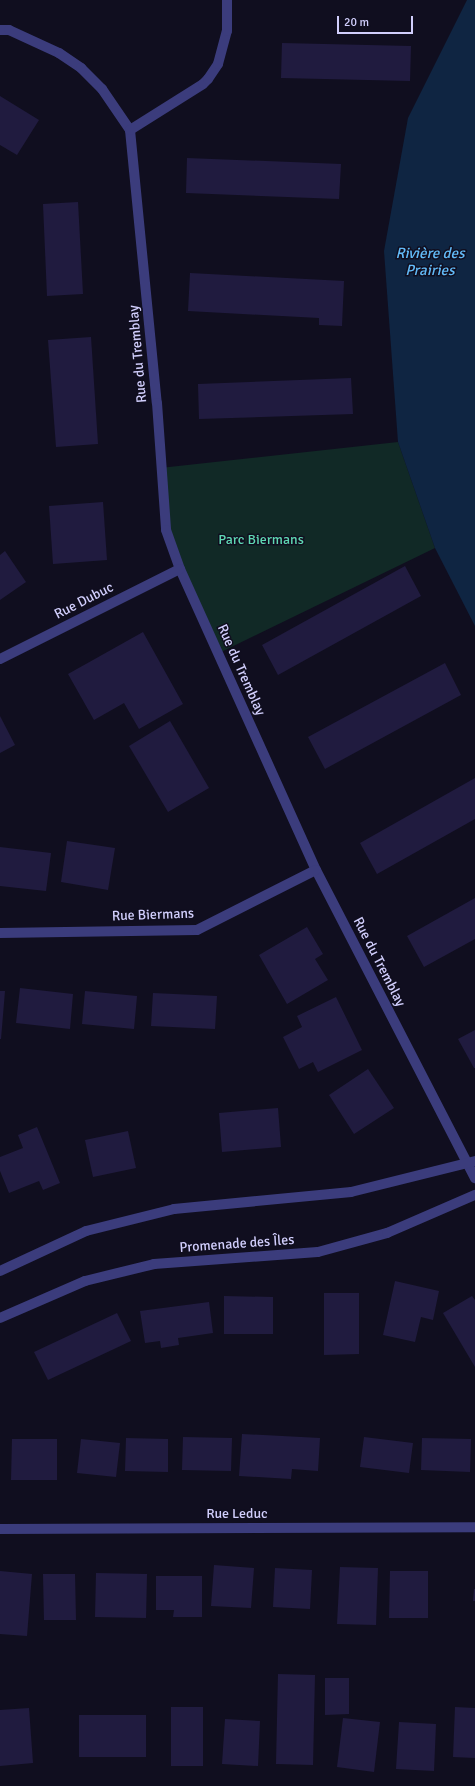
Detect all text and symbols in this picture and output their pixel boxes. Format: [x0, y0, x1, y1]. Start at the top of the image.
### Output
scale bar [339, 8, 415, 34]
text: 20 m [344, 15, 369, 30]
water label: Rivière des Prairies [395, 244, 465, 279]
street label: Rue du Tremblay [125, 304, 151, 404]
park label: Parc Biermans [218, 532, 304, 548]
street label: Rue Dubuc [52, 579, 116, 623]
street label: Rue du Tremblay [213, 622, 269, 718]
street label: Rue Biermans [112, 905, 194, 925]
street label: Rue du Tremblay [349, 914, 409, 1010]
street label: Promenade des Îles [179, 1232, 295, 1256]
street label: Rue Leduc [206, 1506, 268, 1522]

